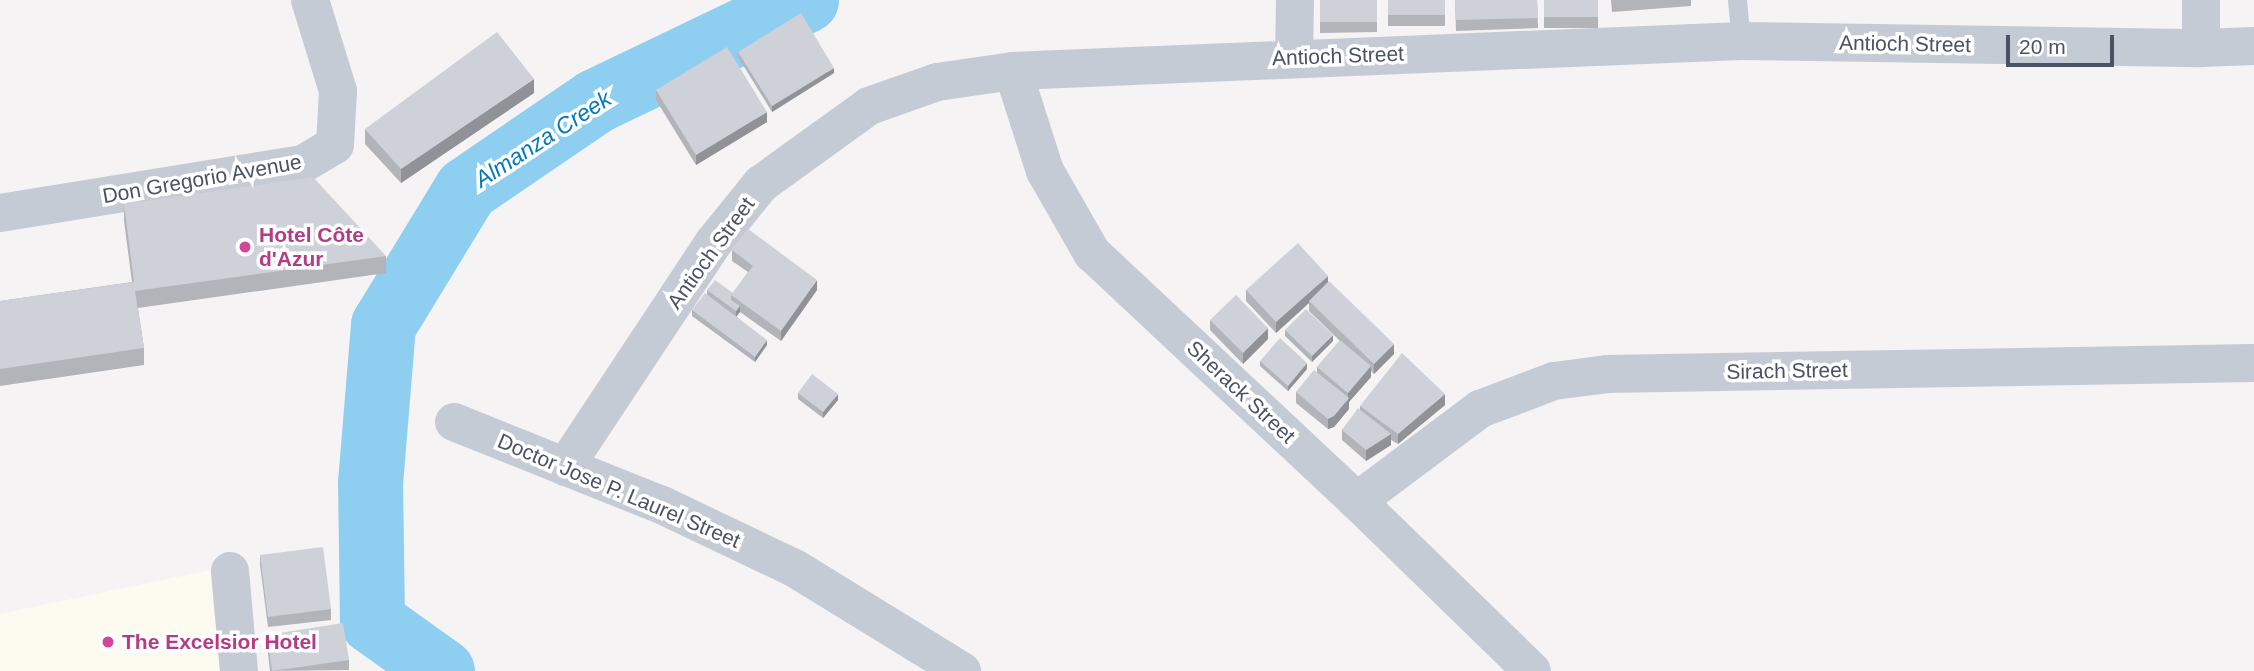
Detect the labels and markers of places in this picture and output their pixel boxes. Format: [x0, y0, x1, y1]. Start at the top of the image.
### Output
place label: Hotel Côte d'Azur [259, 222, 364, 272]
marker: Hotel Côte d'Azur [237, 239, 253, 255]
place label: The Excelsior Hotel [122, 629, 317, 655]
marker: The Excelsior Hotel [100, 634, 116, 650]

